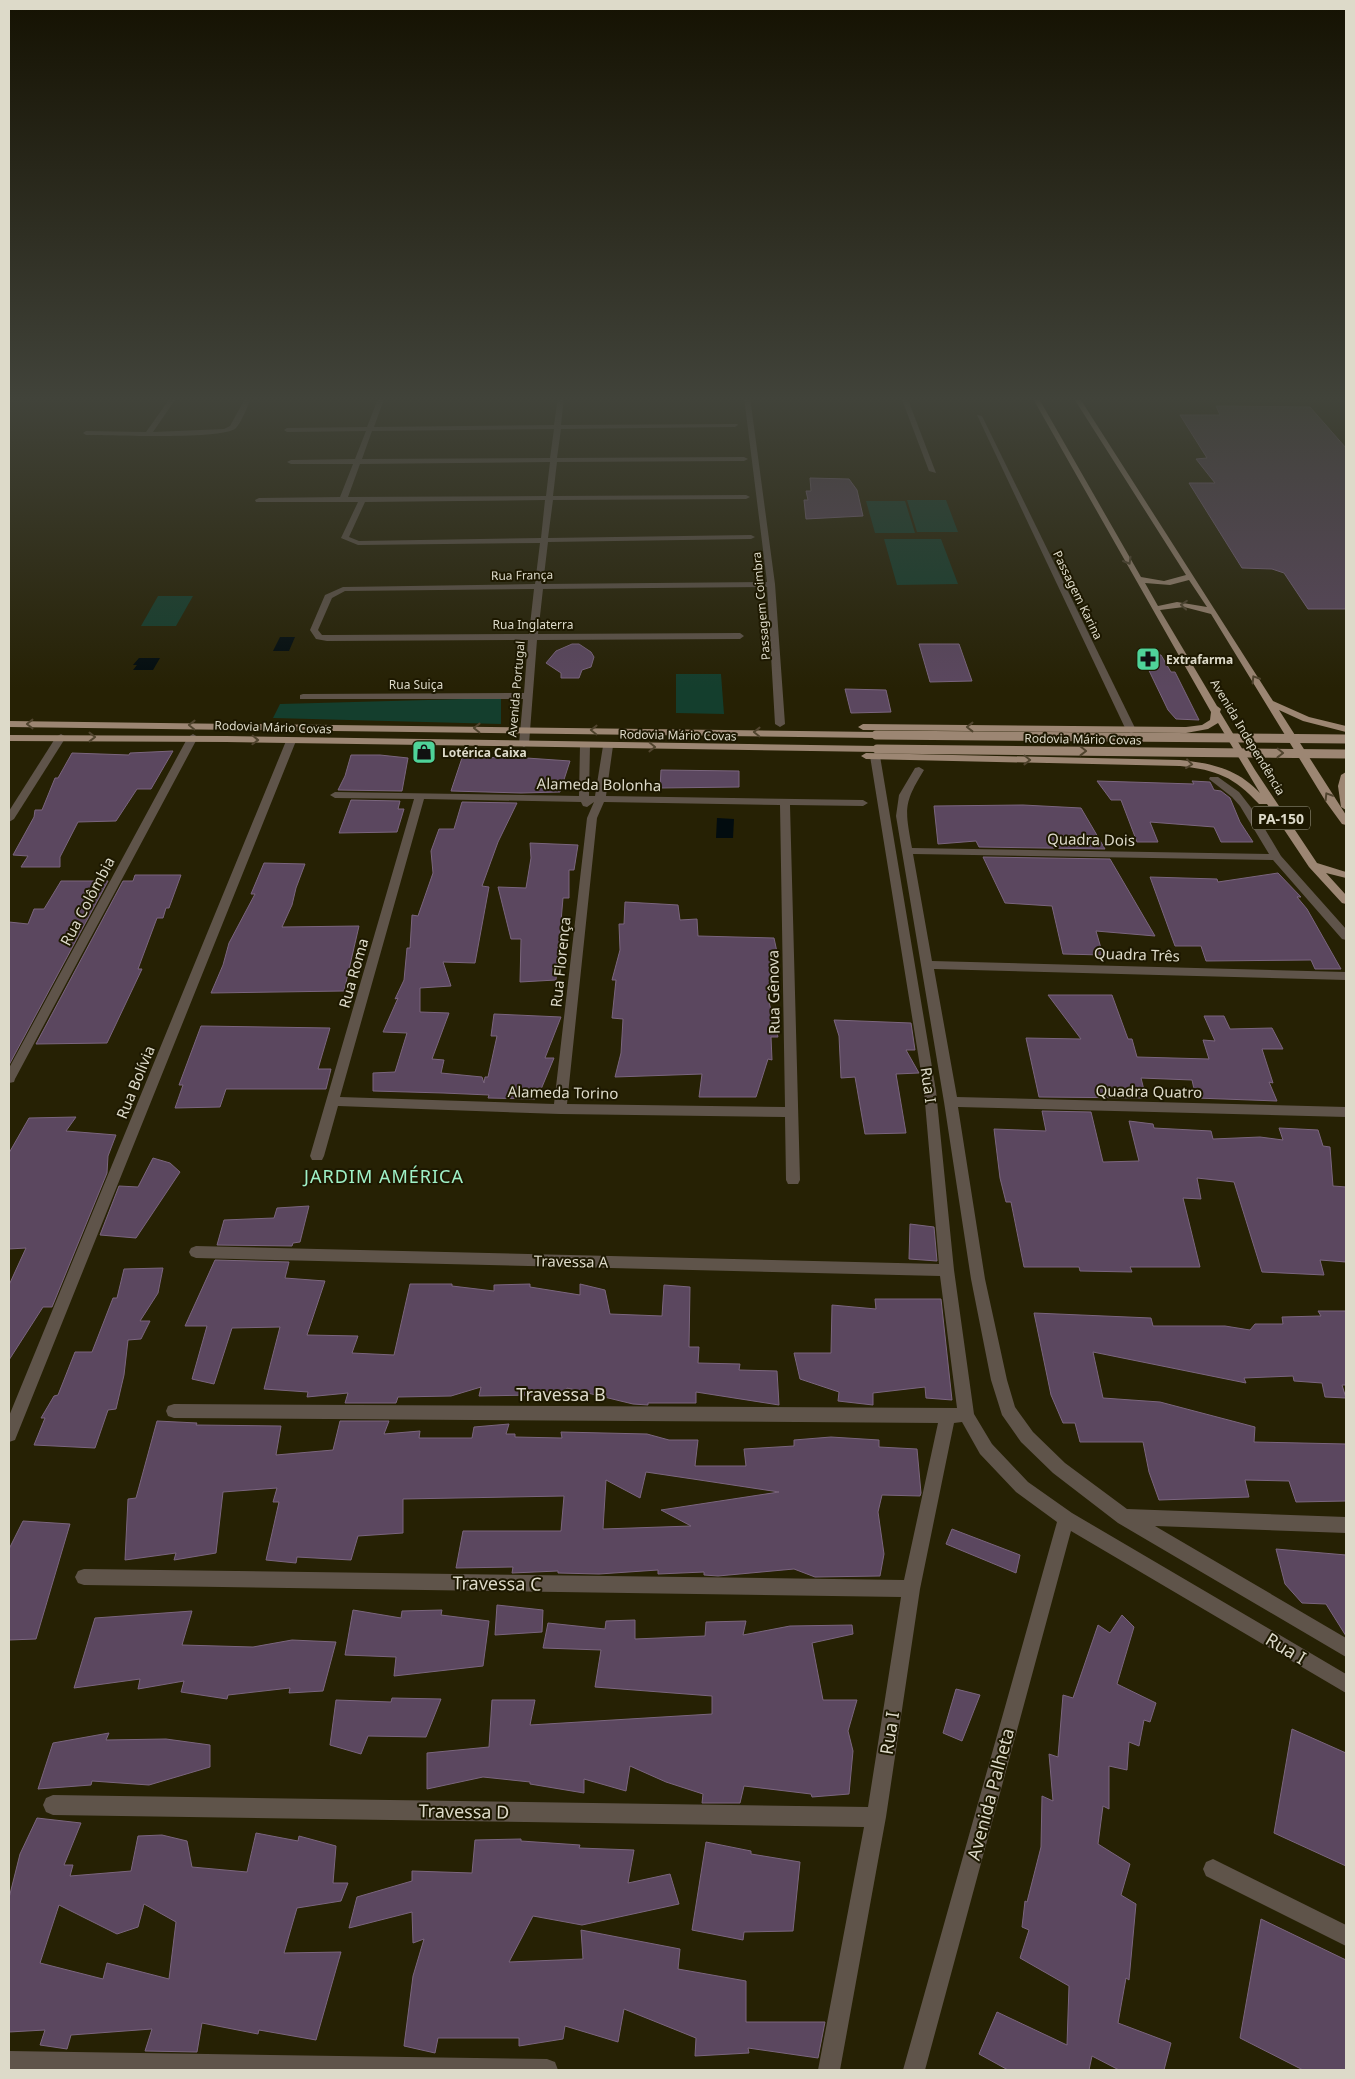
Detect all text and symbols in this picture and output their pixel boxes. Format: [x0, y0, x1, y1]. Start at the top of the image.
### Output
street label: Passagem Karina [1049, 548, 1107, 642]
street label: Passagem Coimbra [748, 551, 774, 661]
one-way arrow [1122, 556, 1132, 565]
street label: Rua França [491, 566, 553, 584]
one-way arrow [1180, 600, 1188, 611]
street label: Rua Inglaterra [493, 616, 573, 633]
street label: Avenida Portugal [503, 640, 529, 738]
pharmacy icon: Extrafarma [1135, 646, 1161, 672]
place label: Extrafarma [1166, 651, 1233, 668]
street label: Rua Suiça [389, 676, 443, 693]
street label: Avenida Independência [1207, 676, 1289, 798]
one-way arrow [1251, 676, 1261, 685]
street label: Rodovia Mário Covas [214, 716, 332, 738]
one-way arrow [25, 719, 33, 729]
one-way arrow [188, 720, 196, 730]
one-way arrow [965, 722, 973, 732]
one-way arrow [473, 723, 480, 733]
one-way arrow [590, 725, 598, 735]
street label: Rodovia Mário Covas [619, 725, 737, 745]
one-way arrow [753, 727, 760, 737]
street label: Rodovia Mário Covas [1024, 729, 1142, 749]
one-way arrow [89, 732, 97, 742]
one-way arrow [252, 735, 259, 745]
shop icon: Lotérica Caixa [411, 739, 437, 765]
one-way arrow [648, 742, 656, 752]
place label: Lotérica Caixa [442, 744, 527, 761]
one-way arrow [1080, 746, 1087, 756]
one-way arrow [1277, 748, 1285, 758]
one-way arrow [1023, 754, 1031, 765]
one-way arrow [1186, 758, 1194, 769]
street label: Alameda Bolonha [537, 773, 661, 795]
one-way arrow [1324, 793, 1334, 802]
road number: PA-150 [1252, 806, 1310, 830]
street label: Quadra Dois [1047, 828, 1135, 850]
street label: Rua Colômbia [55, 853, 119, 949]
street label: Rua Florença [545, 916, 575, 1008]
street label: Rua Roma [333, 936, 373, 1010]
street label: Quadra Três [1094, 943, 1180, 965]
street label: Rua Gênova [762, 950, 784, 1034]
street label: Rua Bolívia [111, 1042, 159, 1122]
street label: Rua I [917, 1066, 941, 1104]
street label: Quadra Quatro [1096, 1080, 1202, 1102]
street label: Alameda Torino [507, 1081, 619, 1103]
district label: JARDIM AMÉRICA [302, 1164, 464, 1188]
street label: Travessa A [534, 1250, 609, 1272]
street label: Travessa B [516, 1382, 606, 1406]
street label: Travessa C [452, 1570, 542, 1596]
street label: Rua I [1261, 1627, 1311, 1669]
street label: Rua I [874, 1710, 904, 1756]
street label: Avenida Palheta [961, 1725, 1019, 1863]
street label: Travessa D [418, 1798, 510, 1824]

